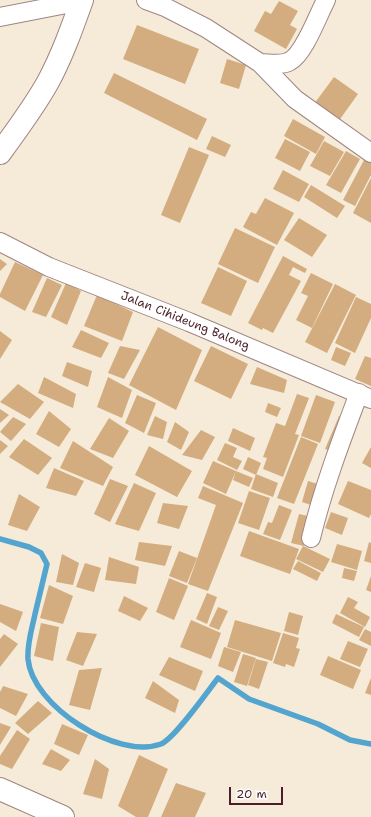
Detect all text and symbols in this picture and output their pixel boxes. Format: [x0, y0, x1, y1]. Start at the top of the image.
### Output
street label: Jalan Cihideung Balong [119, 289, 251, 353]
scale bar [231, 779, 285, 805]
text: 20 m [236, 786, 267, 802]

